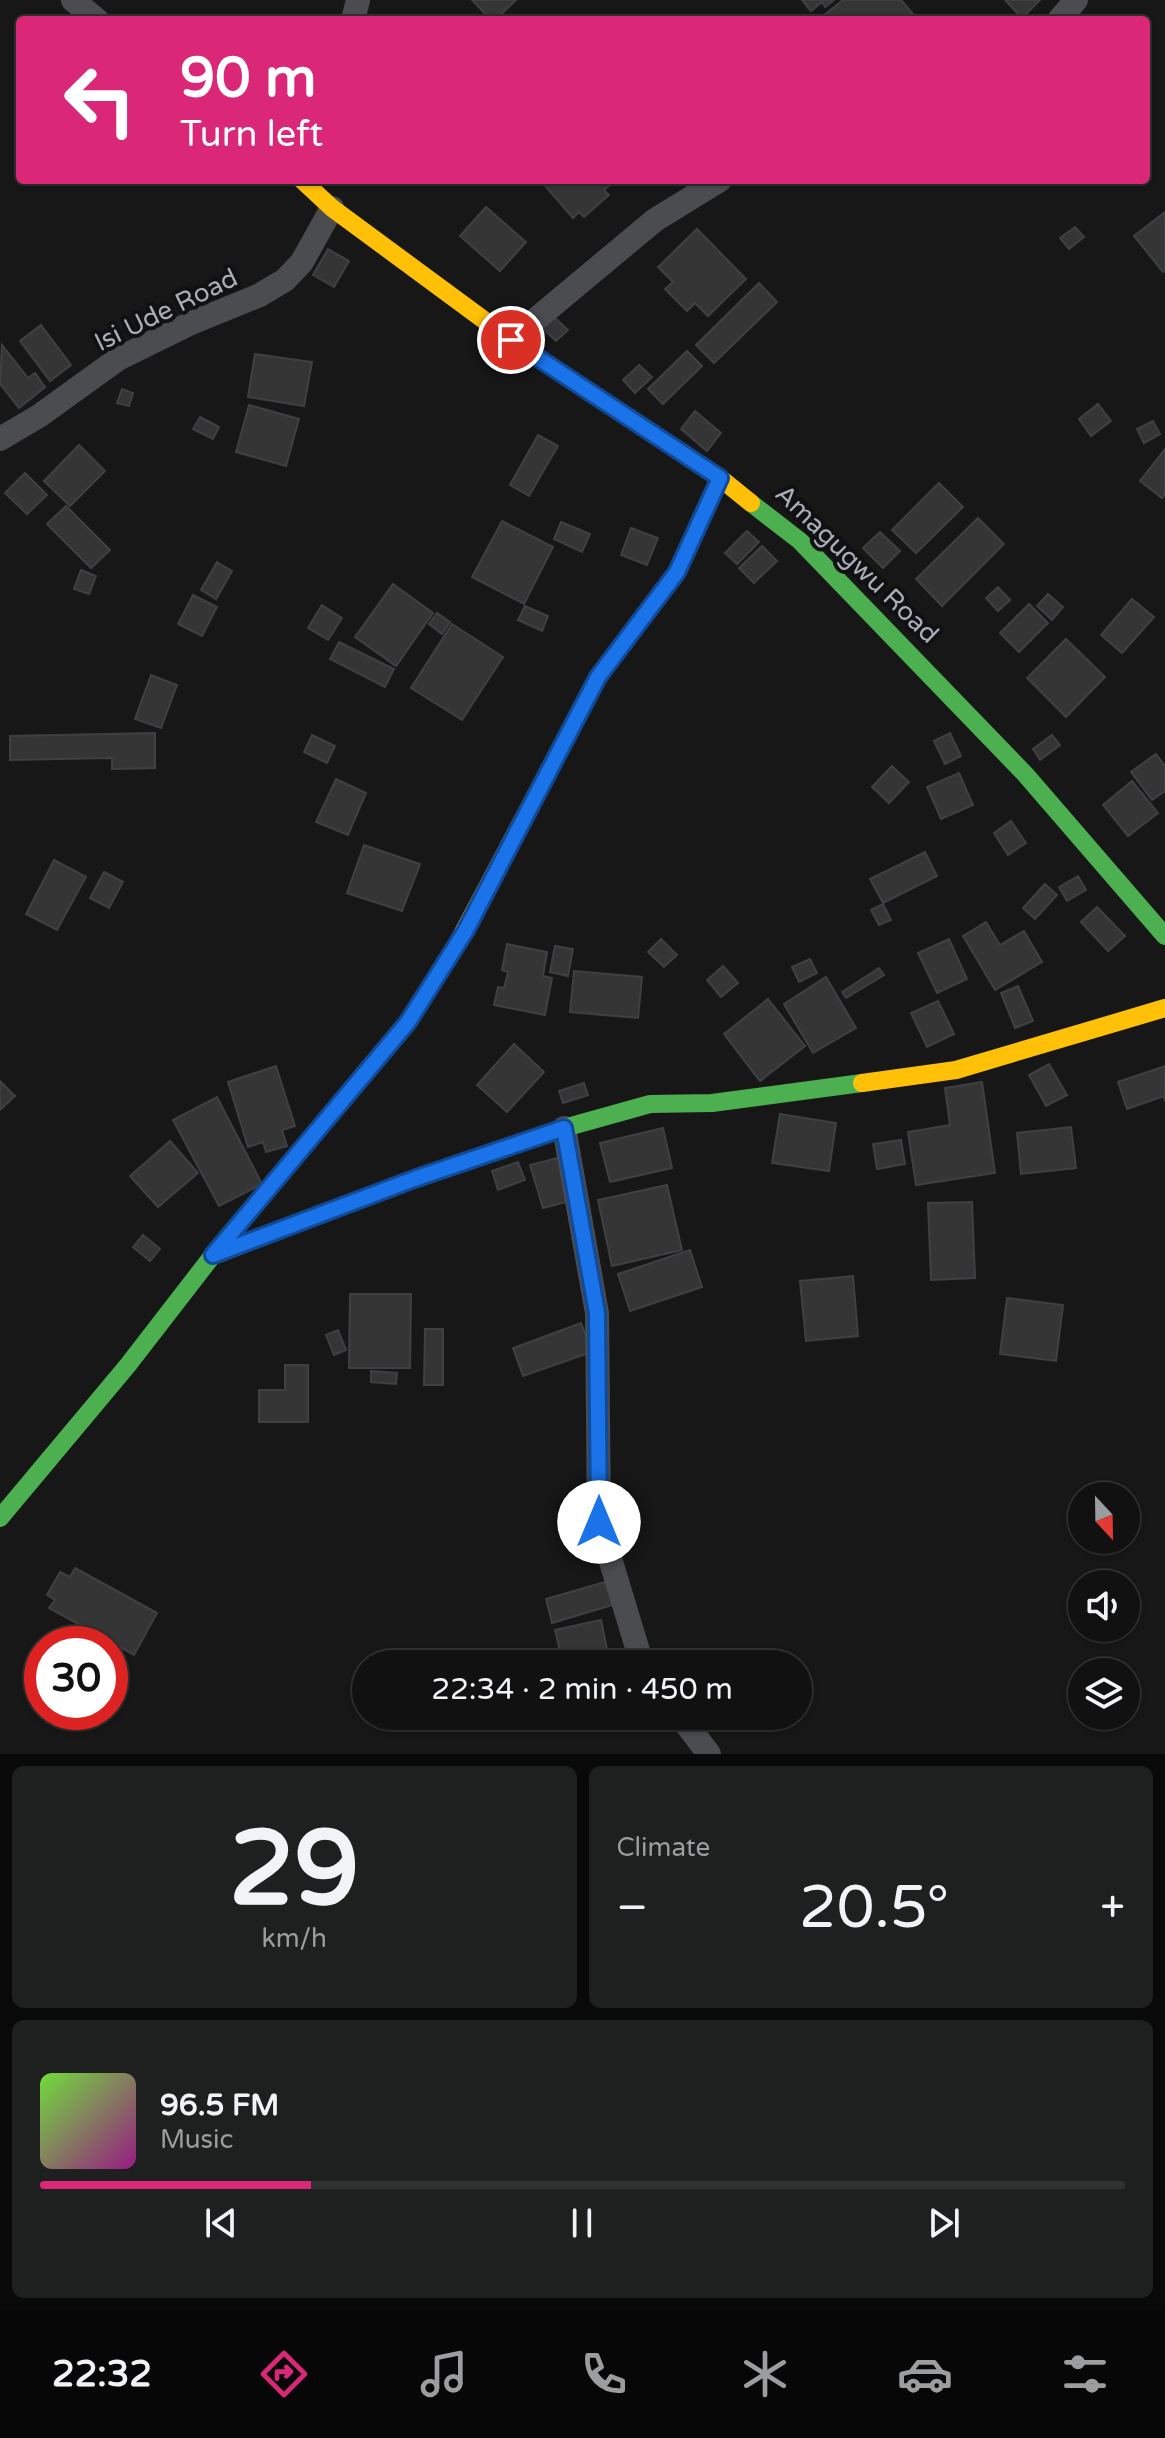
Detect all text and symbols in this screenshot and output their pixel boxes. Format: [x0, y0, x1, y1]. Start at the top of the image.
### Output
text: 90 m [180, 45, 316, 112]
icon: left [48, 48, 152, 152]
text: Turn left [180, 113, 323, 156]
street label: Isi Ude Road [89, 262, 243, 358]
pin [477, 306, 545, 374]
icon: arrive [489, 318, 533, 362]
street label: Amagugwu Road [769, 478, 945, 650]
position arrow [557, 1480, 641, 1564]
north arrow [1068, 1482, 1140, 1554]
map controls [1068, 1482, 1140, 1730]
button: sound [1068, 1570, 1140, 1642]
speed limit sign: 30 [24, 1626, 128, 1730]
button: layers [1068, 1658, 1140, 1730]
text: 22:34 · 2 min · 450 m [431, 1671, 733, 1708]
text: 29 [229, 1808, 360, 1933]
text: Climate [617, 1832, 710, 1863]
text: 20.5° [799, 1872, 949, 1944]
text: − [617, 1882, 648, 1935]
text: + [1100, 1882, 1125, 1935]
text: km/h [262, 1923, 327, 1954]
text: 96.5 FM [160, 2087, 279, 2124]
text: Music [160, 2124, 233, 2155]
icon: previous [199, 2201, 243, 2245]
icon: pause [560, 2201, 604, 2245]
icon: next [922, 2201, 966, 2245]
icon: directions [256, 2346, 312, 2402]
icon: music [416, 2346, 472, 2402]
icon: phone [576, 2346, 632, 2402]
icon: climate [737, 2346, 793, 2402]
icon: car [897, 2346, 953, 2402]
icon: filters [1057, 2346, 1113, 2402]
text: 22:32 [52, 2353, 152, 2396]

